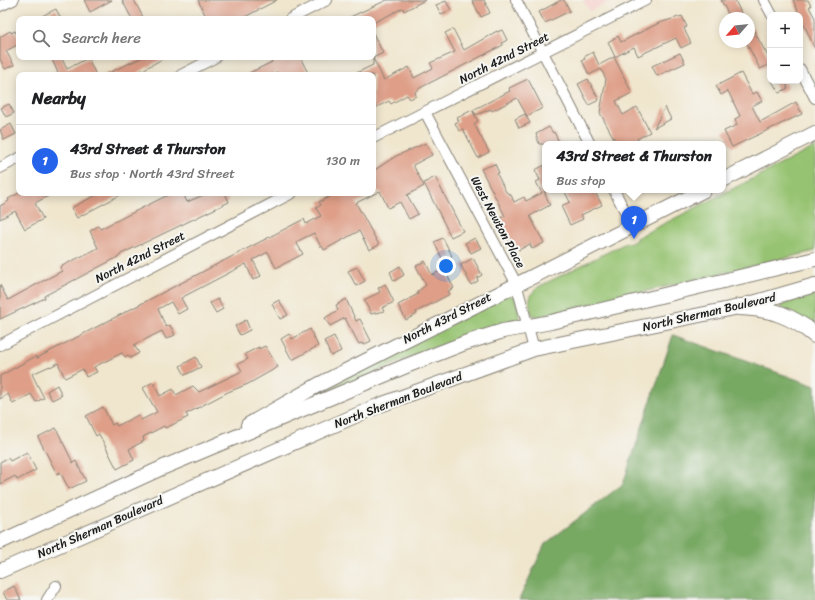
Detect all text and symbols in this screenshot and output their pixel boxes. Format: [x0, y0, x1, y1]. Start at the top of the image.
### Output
north arrow [719, 12, 755, 48]
map controls [767, 12, 803, 84]
button: + [767, 12, 803, 48]
search box [16, 16, 376, 60]
text: Search here [62, 25, 141, 51]
street label: North 42nd Street [455, 26, 553, 90]
icon: search [30, 27, 52, 49]
button: − [767, 48, 803, 84]
text: Nearby [32, 83, 86, 113]
text: 43rd Street & Thurston [70, 136, 226, 162]
popup [542, 141, 726, 193]
text: 43rd Street & Thurston [556, 143, 712, 169]
text: 1 [42, 149, 48, 172]
text: 130 m [326, 149, 360, 172]
text: Bus stop · North 43rd Street [70, 162, 235, 185]
text: Bus stop [556, 169, 605, 192]
street label: West Newton Place [464, 172, 532, 272]
pin: 1 [621, 206, 647, 239]
street label: North 42nd Street [91, 225, 189, 289]
your location [436, 256, 456, 276]
street label: North 43rd Street [399, 286, 495, 350]
street label: North Sherman Boulevard [640, 286, 778, 338]
street label: North Sherman Boulevard [331, 365, 466, 435]
street label: North Sherman Boulevard [33, 489, 167, 565]

